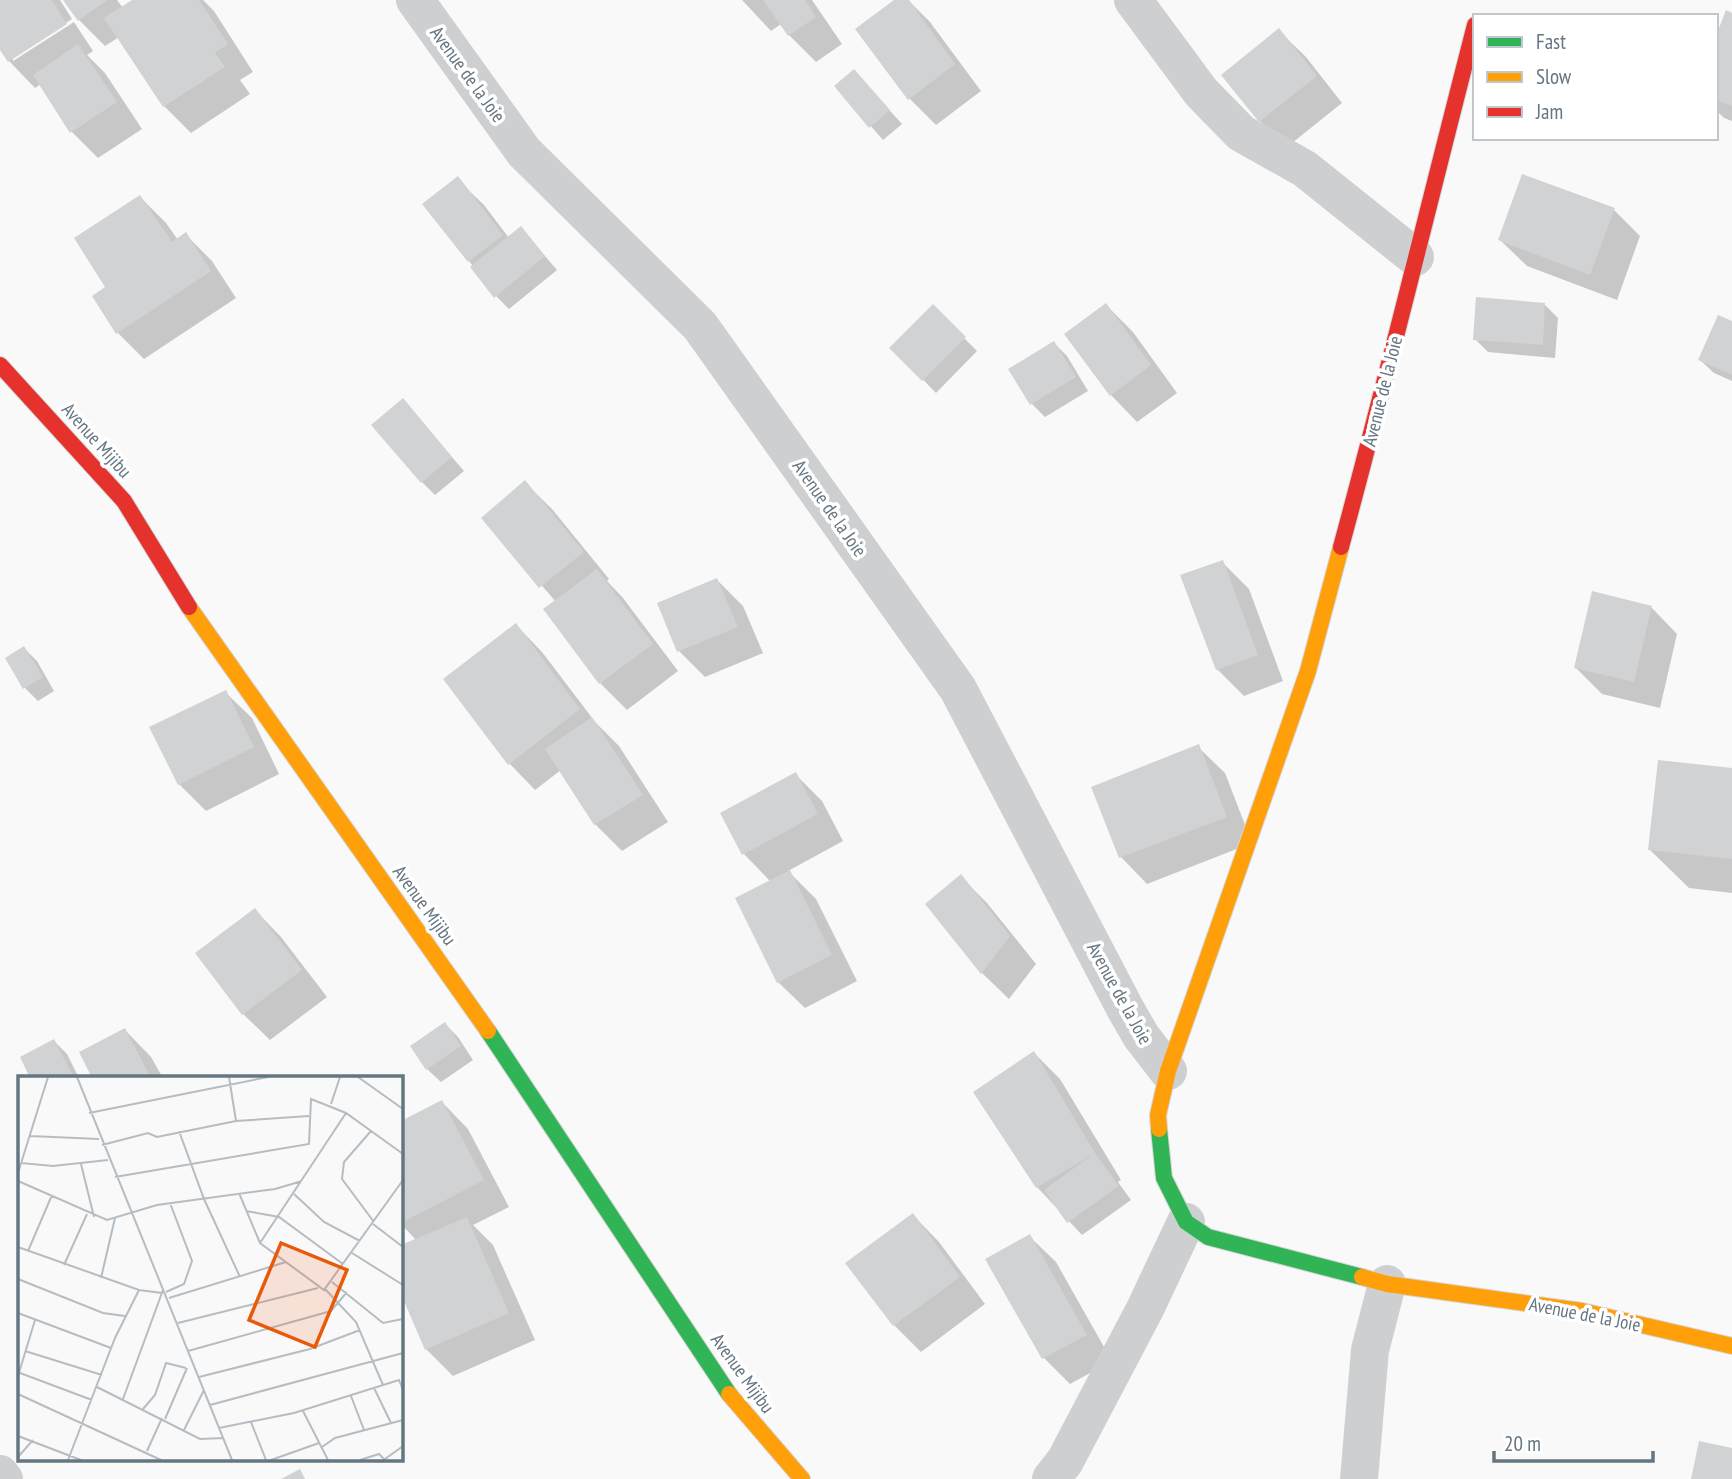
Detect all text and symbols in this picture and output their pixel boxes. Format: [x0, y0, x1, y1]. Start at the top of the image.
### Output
legend [1473, 14, 1718, 140]
street label: Avenue de la Joie [425, 21, 511, 127]
text: Fast [1536, 28, 1566, 55]
text: Slow [1536, 63, 1572, 90]
text: Jam [1535, 98, 1563, 125]
street label: Avenue de la Joie [1357, 333, 1407, 449]
street label: Avenue Mijibu [57, 397, 137, 483]
street label: Avenue de la Joie [788, 455, 872, 561]
street label: Avenue Mijibu [388, 860, 462, 950]
street label: Avenue de la Joie [1082, 938, 1158, 1048]
inset map [18, 1076, 402, 1462]
street label: Avenue de la Joie [1527, 1291, 1643, 1337]
street label: Avenue Mijibu [706, 1328, 780, 1418]
scale bar [1494, 1420, 1653, 1464]
text: 20 m [1504, 1430, 1541, 1457]

